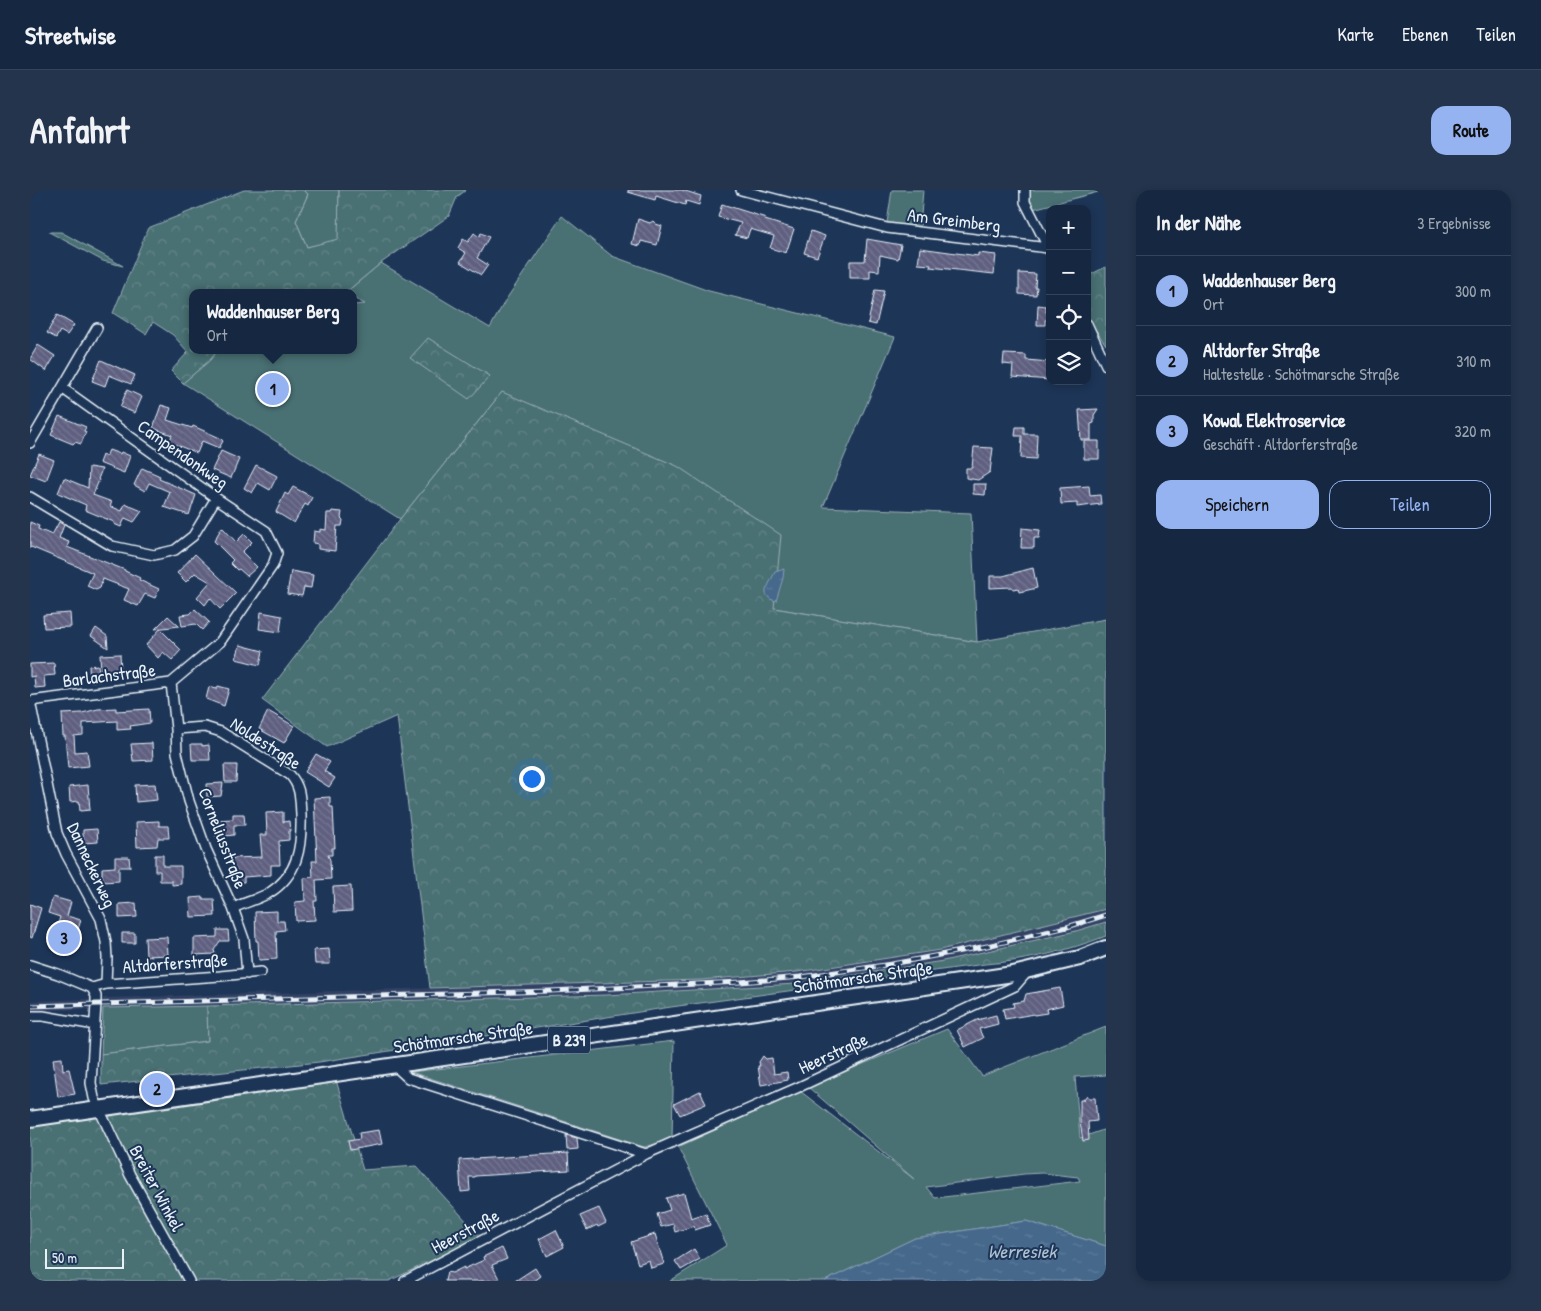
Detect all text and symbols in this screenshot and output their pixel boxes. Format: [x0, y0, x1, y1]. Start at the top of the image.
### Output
text: Streetwise [25, 19, 116, 51]
text: Karte [1338, 22, 1374, 47]
text: Ebenen [1402, 22, 1448, 47]
text: Teilen [1476, 22, 1516, 47]
button: Route [1431, 106, 1511, 155]
text: Anfahrt [30, 107, 129, 154]
street label: Am Greimberg [906, 202, 1002, 238]
map controls [1046, 205, 1091, 385]
button: + [1046, 205, 1091, 250]
text: In der Nähe [1156, 208, 1241, 237]
text: 3 Ergebnisse [1417, 212, 1491, 234]
button: − [1046, 250, 1091, 295]
text: Waddenhauser Berg [1203, 267, 1336, 293]
text: 1 [1169, 280, 1175, 302]
text: 300 m [1455, 280, 1491, 302]
popup [189, 289, 357, 354]
text: Ort [1203, 293, 1224, 315]
button: locate [1046, 295, 1091, 340]
text: Waddenhauser Berg [207, 298, 339, 324]
text: Ort [207, 324, 227, 346]
text: Altdorfer Straße [1203, 337, 1320, 363]
button: layers [1046, 340, 1091, 385]
text: 2 [1168, 350, 1176, 372]
text: 310 m [1456, 350, 1491, 372]
text: Haltestelle · Schötmarsche Straße [1203, 363, 1400, 385]
pin: 1 [257, 370, 289, 408]
text: Kowal Elektroservice [1203, 407, 1346, 433]
street label: Campendonkweg [133, 413, 233, 495]
text: 3 [1168, 420, 1176, 442]
text: 320 m [1455, 420, 1491, 442]
text: Geschäft · Altdorferstraße [1203, 433, 1358, 455]
button: Speichern [1156, 480, 1319, 529]
button: Teilen [1329, 480, 1491, 529]
street label: Barlachstraße [61, 657, 157, 693]
street label: Noldestraße [226, 711, 306, 775]
your location [519, 766, 545, 792]
street label: Corneliusstraße [192, 784, 254, 892]
street label: Danneckerweg [61, 818, 123, 912]
pin: 3 [48, 919, 80, 957]
street label: Altdorferstraße [122, 947, 228, 979]
street label: Schötmarsche Straße [792, 955, 934, 999]
street label: Schötmarsche Straße [392, 1015, 534, 1059]
road number: B 239 [548, 1026, 590, 1054]
street label: Heerstraße [794, 1026, 872, 1080]
pin: 2 [141, 1070, 173, 1108]
street label: Breiter Winkel [124, 1140, 190, 1236]
street label: Heerstraße [427, 1203, 503, 1259]
water label: Werresiek [988, 1238, 1058, 1264]
scale bar [45, 1246, 124, 1269]
text: 50 m [52, 1248, 77, 1267]

